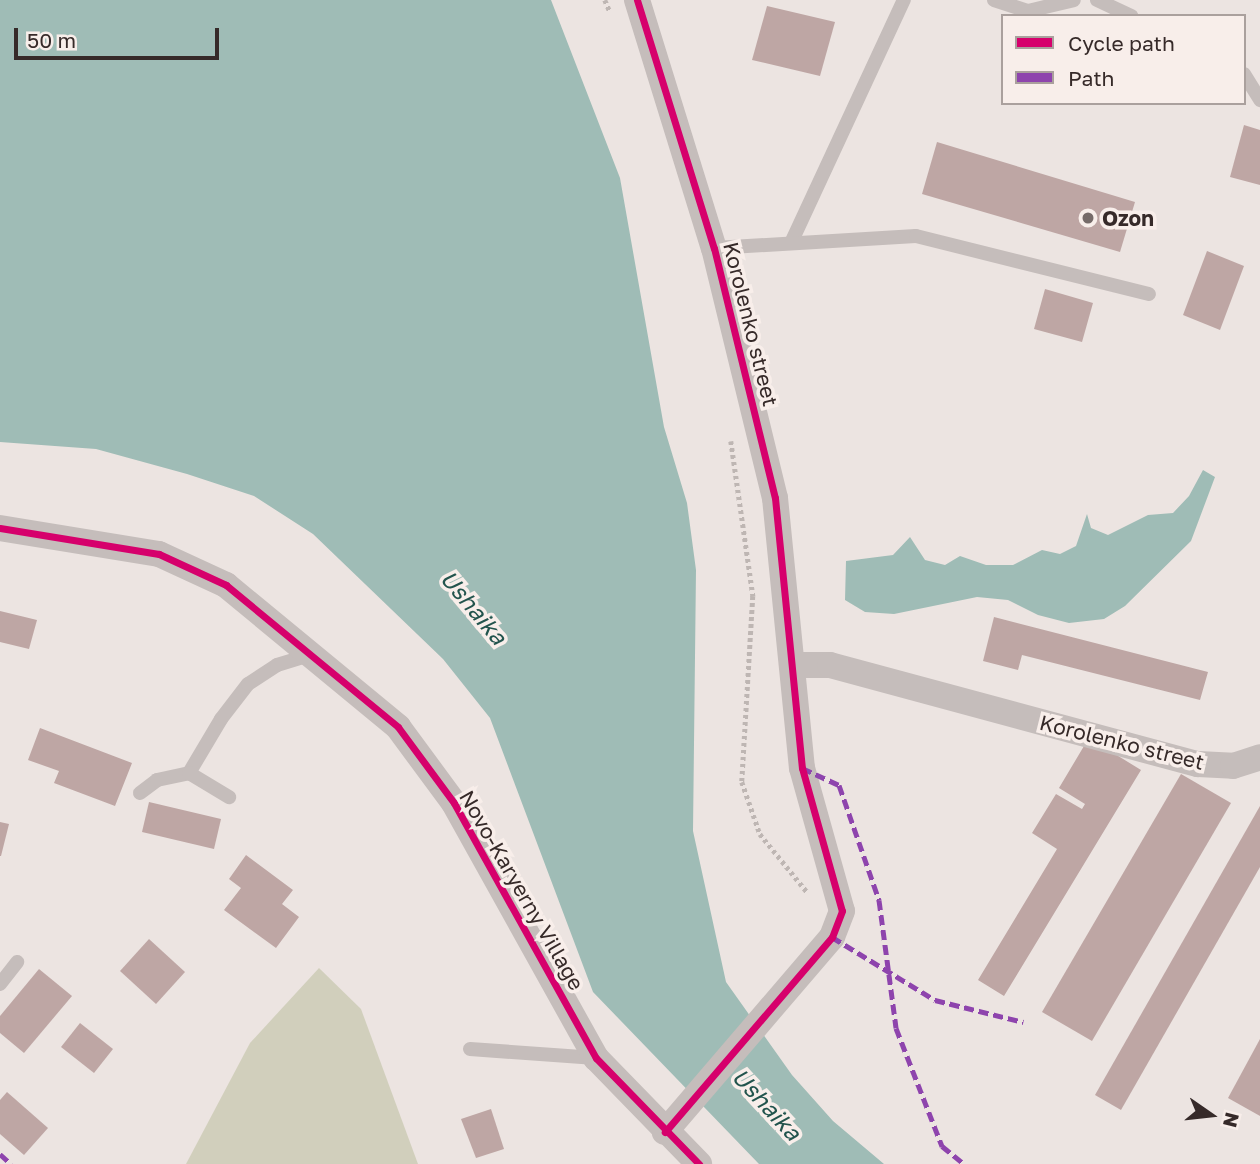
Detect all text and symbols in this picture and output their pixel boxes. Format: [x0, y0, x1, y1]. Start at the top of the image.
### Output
scale bar [18, 14, 222, 58]
legend [1001, 14, 1246, 105]
text: 50 m [27, 27, 76, 53]
text: Cycle path [1068, 30, 1175, 56]
text: Path [1068, 65, 1115, 91]
place label: Ozon [1102, 205, 1154, 231]
marker: Ozon [1080, 210, 1096, 226]
street label: Korolenko street [718, 239, 784, 409]
water label: Ushaika [435, 564, 513, 650]
street label: Korolenko street [1037, 709, 1207, 775]
street label: Novo-Karyerny Village [455, 786, 589, 994]
water label: Ushaika [727, 1062, 807, 1146]
north arrow [1176, 1080, 1246, 1150]
text: N [1219, 1110, 1245, 1130]

